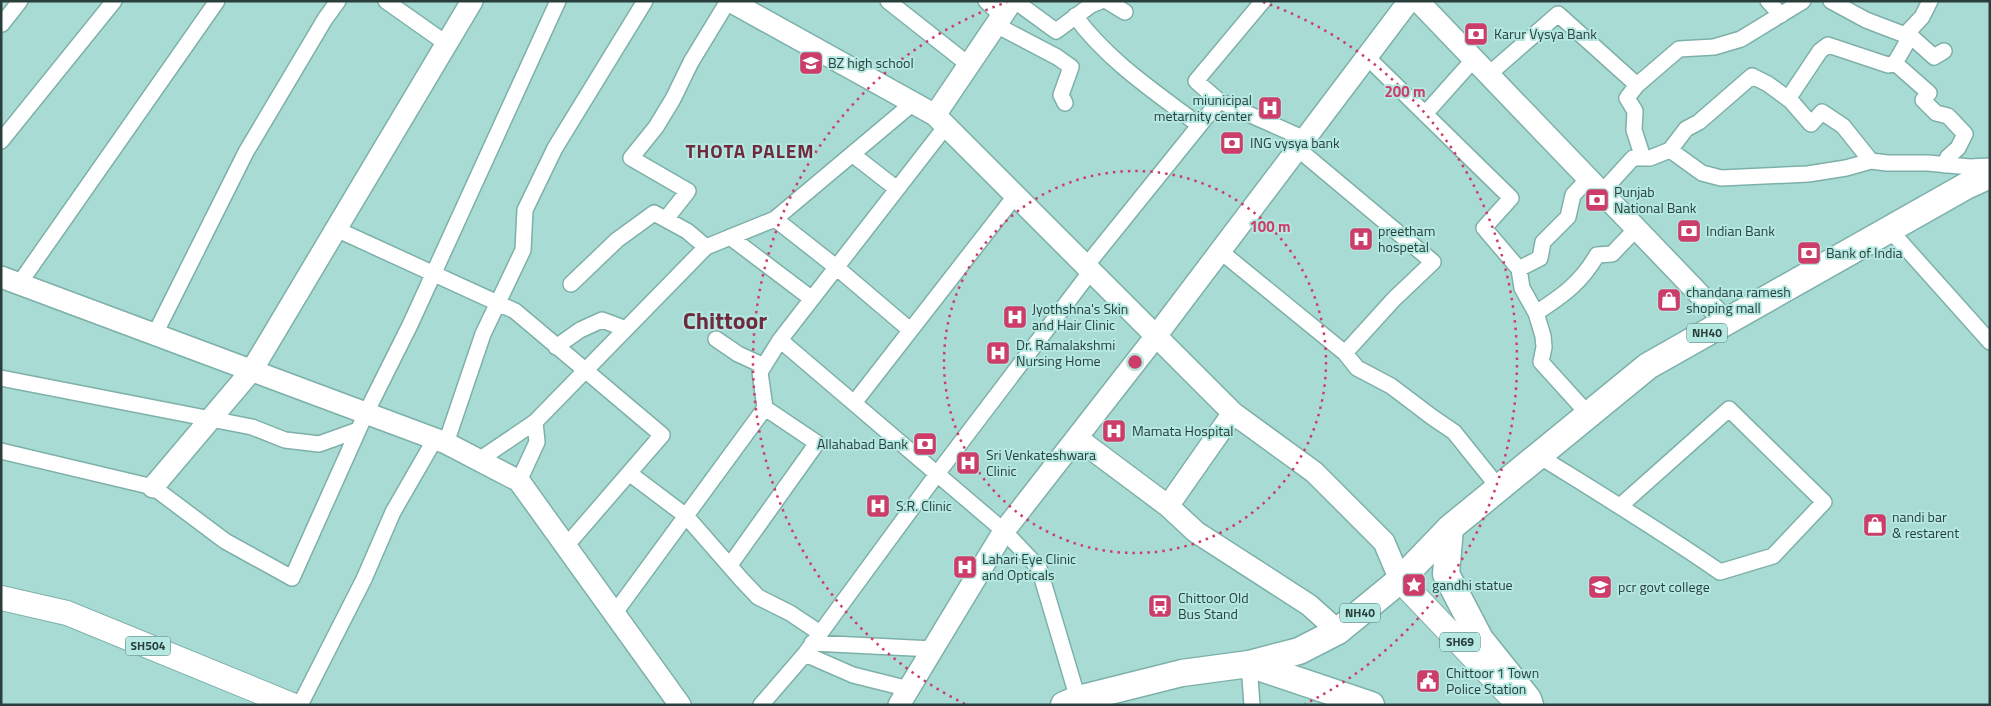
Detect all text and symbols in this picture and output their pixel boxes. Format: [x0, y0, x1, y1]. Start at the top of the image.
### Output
bank icon: Karur Vysya Bank [1463, 21, 1489, 47]
place label: Karur Vysya Bank [1494, 23, 1597, 44]
school or university icon: BZ high school [798, 50, 824, 76]
place label: BZ high school [828, 52, 914, 73]
text: 200 m [1384, 80, 1426, 103]
place label: miunicipal metarnity center [1154, 89, 1252, 126]
hospital icon: miunicipal metarnity center [1257, 95, 1283, 121]
bank icon: ING vysya bank [1219, 130, 1245, 156]
place label: ING vysya bank [1250, 132, 1340, 153]
district label: THOTA PALEM [685, 136, 815, 165]
place label: Punjab National Bank [1614, 181, 1697, 218]
bank icon: Punjab National Bank [1584, 187, 1610, 213]
text: 100 m [1249, 215, 1291, 238]
bank icon: Indian Bank [1676, 218, 1702, 244]
place label: preetham hospetal [1378, 220, 1435, 257]
place label: Indian Bank [1706, 220, 1775, 241]
hospital icon: preetham hospetal [1348, 226, 1374, 252]
bank icon: Bank of India [1796, 240, 1822, 266]
place label: Bank of India [1826, 242, 1903, 263]
place label: chandana ramesh shoping mall [1686, 281, 1791, 318]
shop icon: chandana ramesh shoping mall [1656, 287, 1682, 313]
place label: Jyothshna's Skin and Hair Clinic [1032, 298, 1128, 335]
district label: Chittoor [683, 302, 767, 338]
hospital icon: Jyothshna's Skin and Hair Clinic [1002, 304, 1028, 330]
road number: NH40 [1687, 323, 1727, 342]
place label: Dr. Ramalakshmi Nursing Home [1016, 334, 1115, 371]
hospital icon: Dr. Ramalakshmi Nursing Home [985, 340, 1011, 366]
centre of rings [1126, 353, 1144, 371]
hospital icon: Mamata Hospital [1101, 418, 1127, 444]
place label: Mamata Hospital [1132, 420, 1233, 441]
bank icon: Allahabad Bank [912, 431, 938, 457]
place label: Allahabad Bank [817, 433, 908, 454]
place label: Sri Venkateshwara Clinic [986, 444, 1096, 481]
hospital icon: Sri Venkateshwara Clinic [955, 450, 981, 476]
hospital icon: S.R. Clinic [865, 493, 891, 519]
place label: S.R. Clinic [896, 495, 952, 516]
place label: nandi bar & restarent [1892, 506, 1959, 543]
shop icon: nandi bar & restarent [1862, 512, 1888, 538]
place label: Lahari Eye Clinic and Opticals [982, 548, 1076, 585]
hospital icon: Lahari Eye Clinic and Opticals [952, 554, 978, 580]
place icon: gandhi statue [1401, 572, 1427, 598]
place label: gandhi statue [1432, 574, 1513, 595]
school or university icon: pcr govt college [1587, 574, 1613, 600]
place label: pcr govt college [1618, 576, 1710, 597]
place label: Chittoor Old Bus Stand [1178, 587, 1249, 624]
bus stop icon: Chittoor Old Bus Stand [1147, 593, 1173, 619]
road number: NH40 [1340, 604, 1380, 622]
road number: SH69 [1440, 632, 1480, 652]
road number: SH504 [126, 636, 170, 656]
place label: Chittoor 1 Town Police Station [1446, 662, 1539, 699]
public building icon: Chittoor 1 Town Police Station [1415, 668, 1441, 694]

